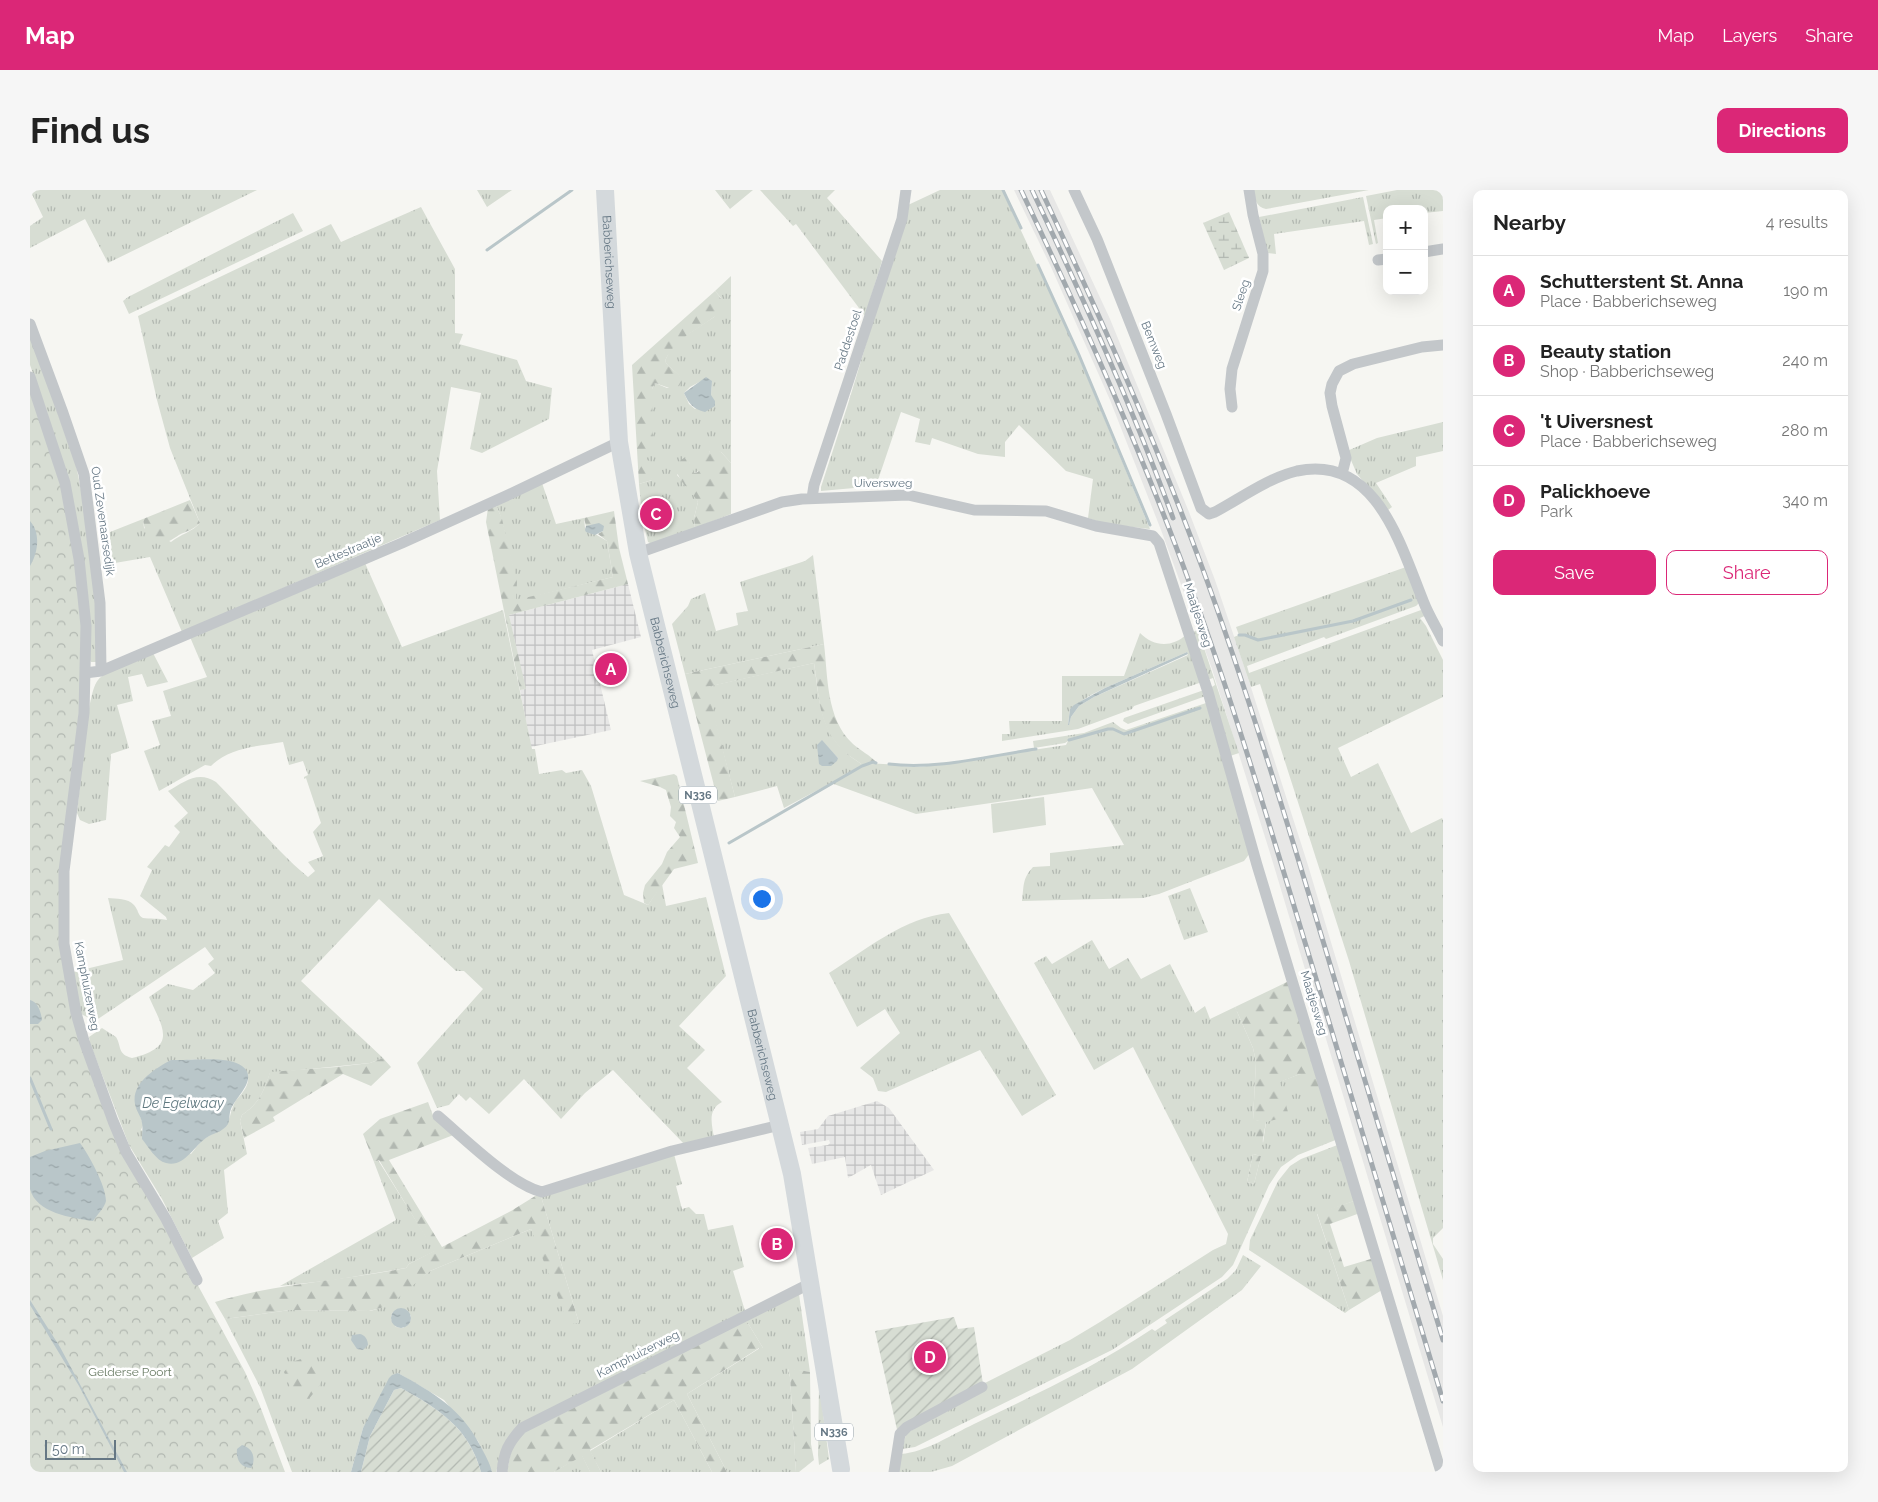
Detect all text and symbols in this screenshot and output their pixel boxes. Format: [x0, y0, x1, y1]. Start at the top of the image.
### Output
text: Map [25, 21, 75, 50]
text: Map [1658, 25, 1694, 46]
text: Layers [1722, 25, 1777, 46]
text: Share [1805, 25, 1853, 46]
button: Directions [1717, 108, 1848, 153]
text: Find us [30, 110, 150, 151]
map controls [1383, 205, 1428, 295]
button: + [1383, 205, 1428, 250]
text: Nearby [1493, 210, 1566, 235]
text: 4 results [1766, 213, 1828, 232]
street label: Babberichseweg [599, 215, 619, 309]
button: − [1383, 250, 1428, 295]
text: Schutterstent St. Anna [1540, 270, 1743, 292]
street label: Sleeg [1229, 278, 1253, 312]
text: A [1504, 281, 1514, 300]
text: 190 m [1783, 281, 1828, 300]
text: Place · Babberichseweg [1540, 292, 1717, 311]
street label: Paddestoel [832, 307, 865, 372]
street label: Bemweg [1138, 319, 1170, 371]
text: Beauty station [1540, 340, 1671, 362]
text: B [1504, 351, 1514, 370]
text: 240 m [1782, 351, 1828, 370]
text: Shop · Babberichseweg [1540, 362, 1714, 381]
text: 't Uiversnest [1540, 410, 1653, 432]
text: C [1504, 421, 1514, 440]
text: 280 m [1782, 421, 1828, 440]
text: Place · Babberichseweg [1540, 432, 1717, 451]
street label: Oud Zevenaarsedijk [88, 465, 118, 577]
street label: Uiversweg [854, 476, 912, 490]
text: Palickhoeve [1540, 480, 1650, 502]
text: D [1503, 491, 1515, 510]
text: 340 m [1782, 491, 1828, 510]
pin: C [640, 495, 672, 533]
text: Park [1540, 502, 1573, 521]
street label: Bettestraatje [313, 531, 383, 571]
button: Save [1493, 550, 1656, 595]
button: Share [1666, 550, 1828, 595]
street label: Maatjesweg [1181, 581, 1215, 649]
street label: Babberichseweg [647, 616, 683, 710]
pin: A [595, 650, 627, 688]
road number: N336 [679, 786, 717, 804]
your location [749, 886, 775, 912]
street label: Kamphuizerweg [71, 940, 103, 1032]
street label: Maatjesweg [1298, 969, 1330, 1037]
street label: Babberichseweg [744, 1008, 780, 1102]
water label: De Egelwaay [142, 1095, 225, 1111]
pin: B [761, 1225, 793, 1263]
street label: Kamphuizerweg [595, 1327, 681, 1381]
pin: D [914, 1338, 946, 1376]
park label: Gelderse Poort [88, 1365, 172, 1379]
road number: N336 [815, 1424, 853, 1440]
scale bar [45, 1437, 116, 1460]
text: 50 m [52, 1441, 85, 1457]

